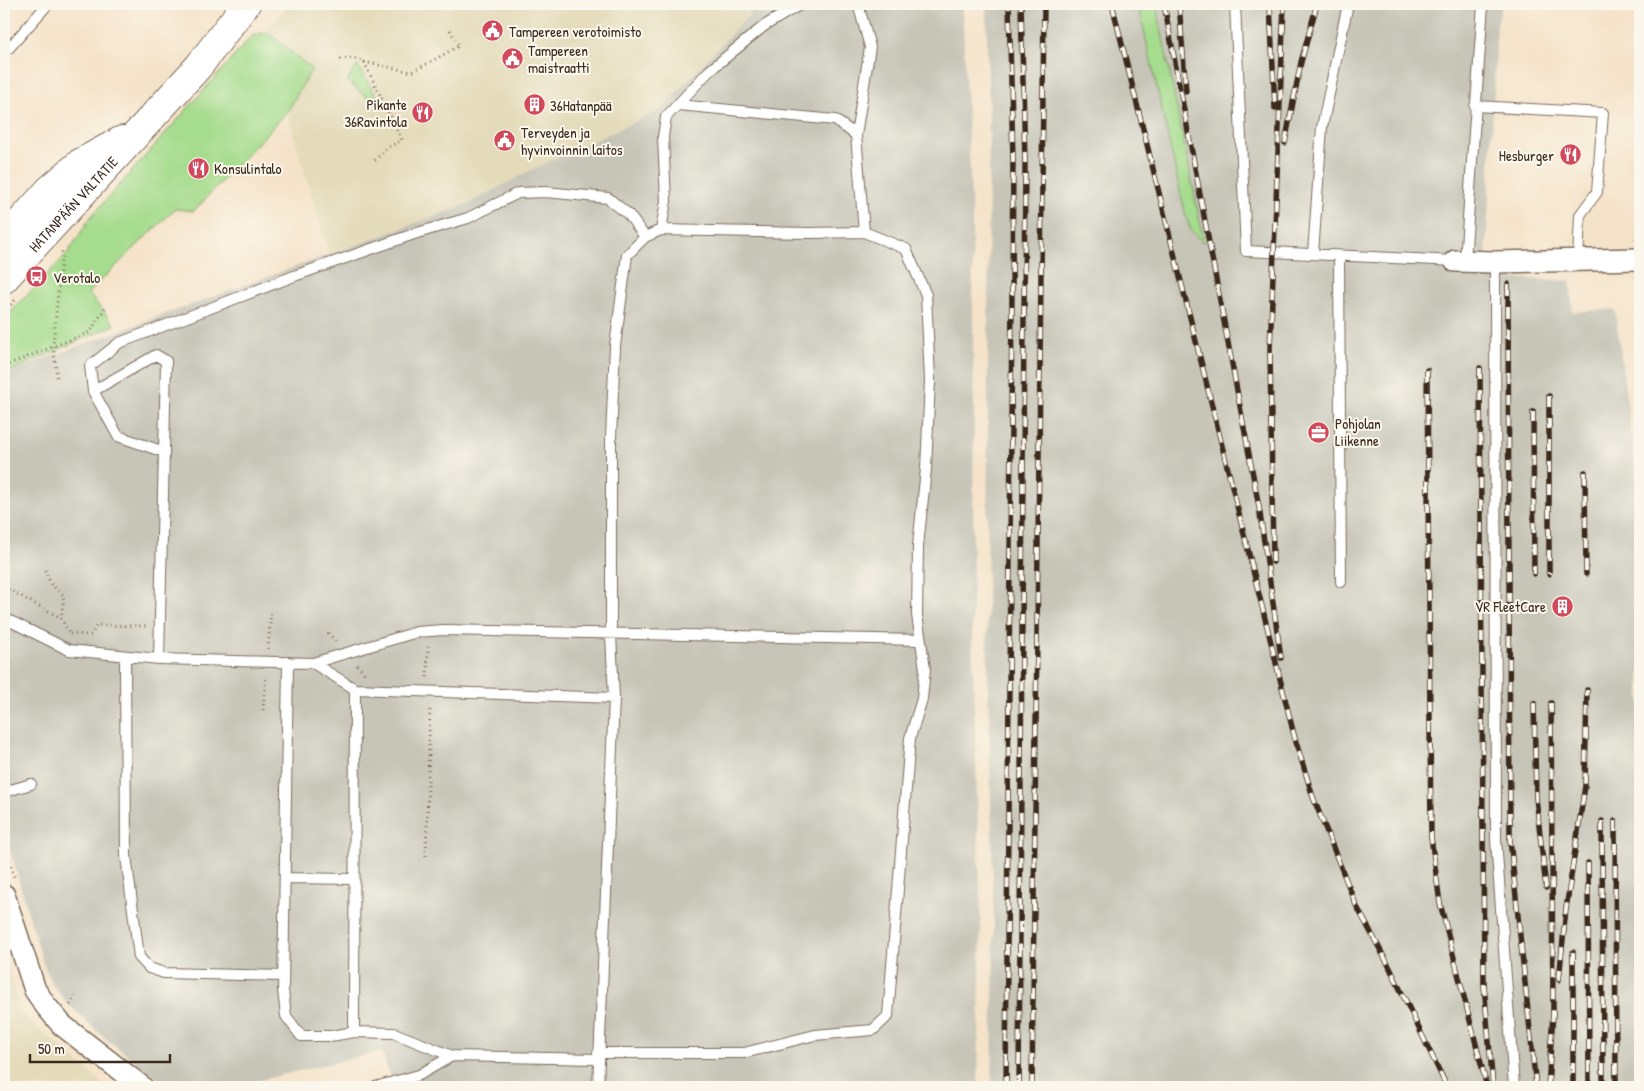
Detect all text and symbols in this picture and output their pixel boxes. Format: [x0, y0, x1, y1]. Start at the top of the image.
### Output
public building icon: Tampereen verotoimisto [481, 19, 505, 43]
place label: Tampereen verotoimisto [509, 21, 641, 42]
place label: Tampereen maistraatti [528, 40, 590, 78]
public building icon: Tampereen maistraatti [500, 47, 524, 71]
building icon: 36Hatanpää [522, 93, 546, 117]
place label: Pikante 36Ravintola [344, 94, 407, 132]
place label: 36Hatanpää [550, 95, 612, 116]
restaurant icon: Pikante 36Ravintola [411, 101, 435, 125]
place label: Terveyden ja hyvinvoinnin laitos [521, 122, 623, 160]
public building icon: Terveyden ja hyvinvoinnin laitos [493, 129, 517, 153]
restaurant icon: Hesburger [1558, 143, 1582, 167]
place label: Hesburger [1499, 145, 1554, 166]
street label: HATANPÄÄN VALTATIE [24, 151, 122, 256]
restaurant icon: Konsulintalo [186, 156, 210, 180]
place label: Konsulintalo [214, 158, 282, 179]
bus stop icon: Verotalo [25, 265, 49, 289]
place label: Verotalo [53, 267, 100, 288]
place label: Pohjolan Liikenne [1335, 413, 1381, 451]
office icon: Pohjolan Liikenne [1307, 420, 1331, 444]
building icon: VR FleetCare [1550, 594, 1574, 618]
place label: VR FleetCare [1475, 596, 1546, 617]
scale bar [30, 1031, 170, 1063]
text: 50 m [38, 1038, 65, 1059]

